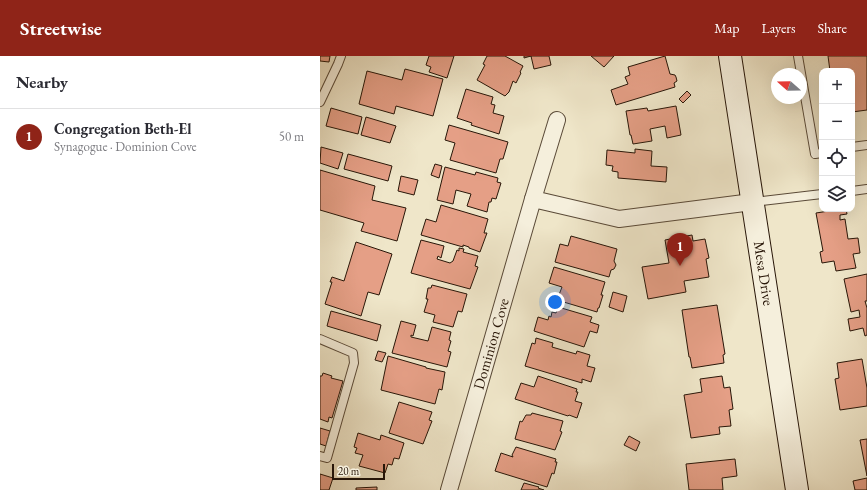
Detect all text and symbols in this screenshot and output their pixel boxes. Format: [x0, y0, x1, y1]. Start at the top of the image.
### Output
text: Streetwise [20, 16, 102, 41]
text: Map [714, 19, 739, 37]
text: Layers [761, 19, 796, 37]
text: Share [818, 19, 847, 37]
north arrow [771, 68, 807, 104]
map controls [819, 68, 855, 212]
button: + [819, 68, 855, 104]
text: Nearby [16, 71, 68, 93]
button: − [819, 104, 855, 140]
text: Congregation Beth-El [54, 119, 191, 138]
text: 1 [26, 128, 32, 145]
text: 50 m [279, 128, 304, 145]
text: Synagogue · Dominion Cove [54, 138, 197, 155]
button: locate [819, 140, 855, 176]
button: layers [819, 176, 855, 212]
pin: 1 [667, 233, 693, 266]
street label: Mesa Drive [750, 240, 778, 307]
your location [545, 292, 565, 312]
street label: Dominion Cove [469, 296, 513, 392]
scale bar [332, 462, 385, 481]
text: 20 m [338, 464, 359, 478]

